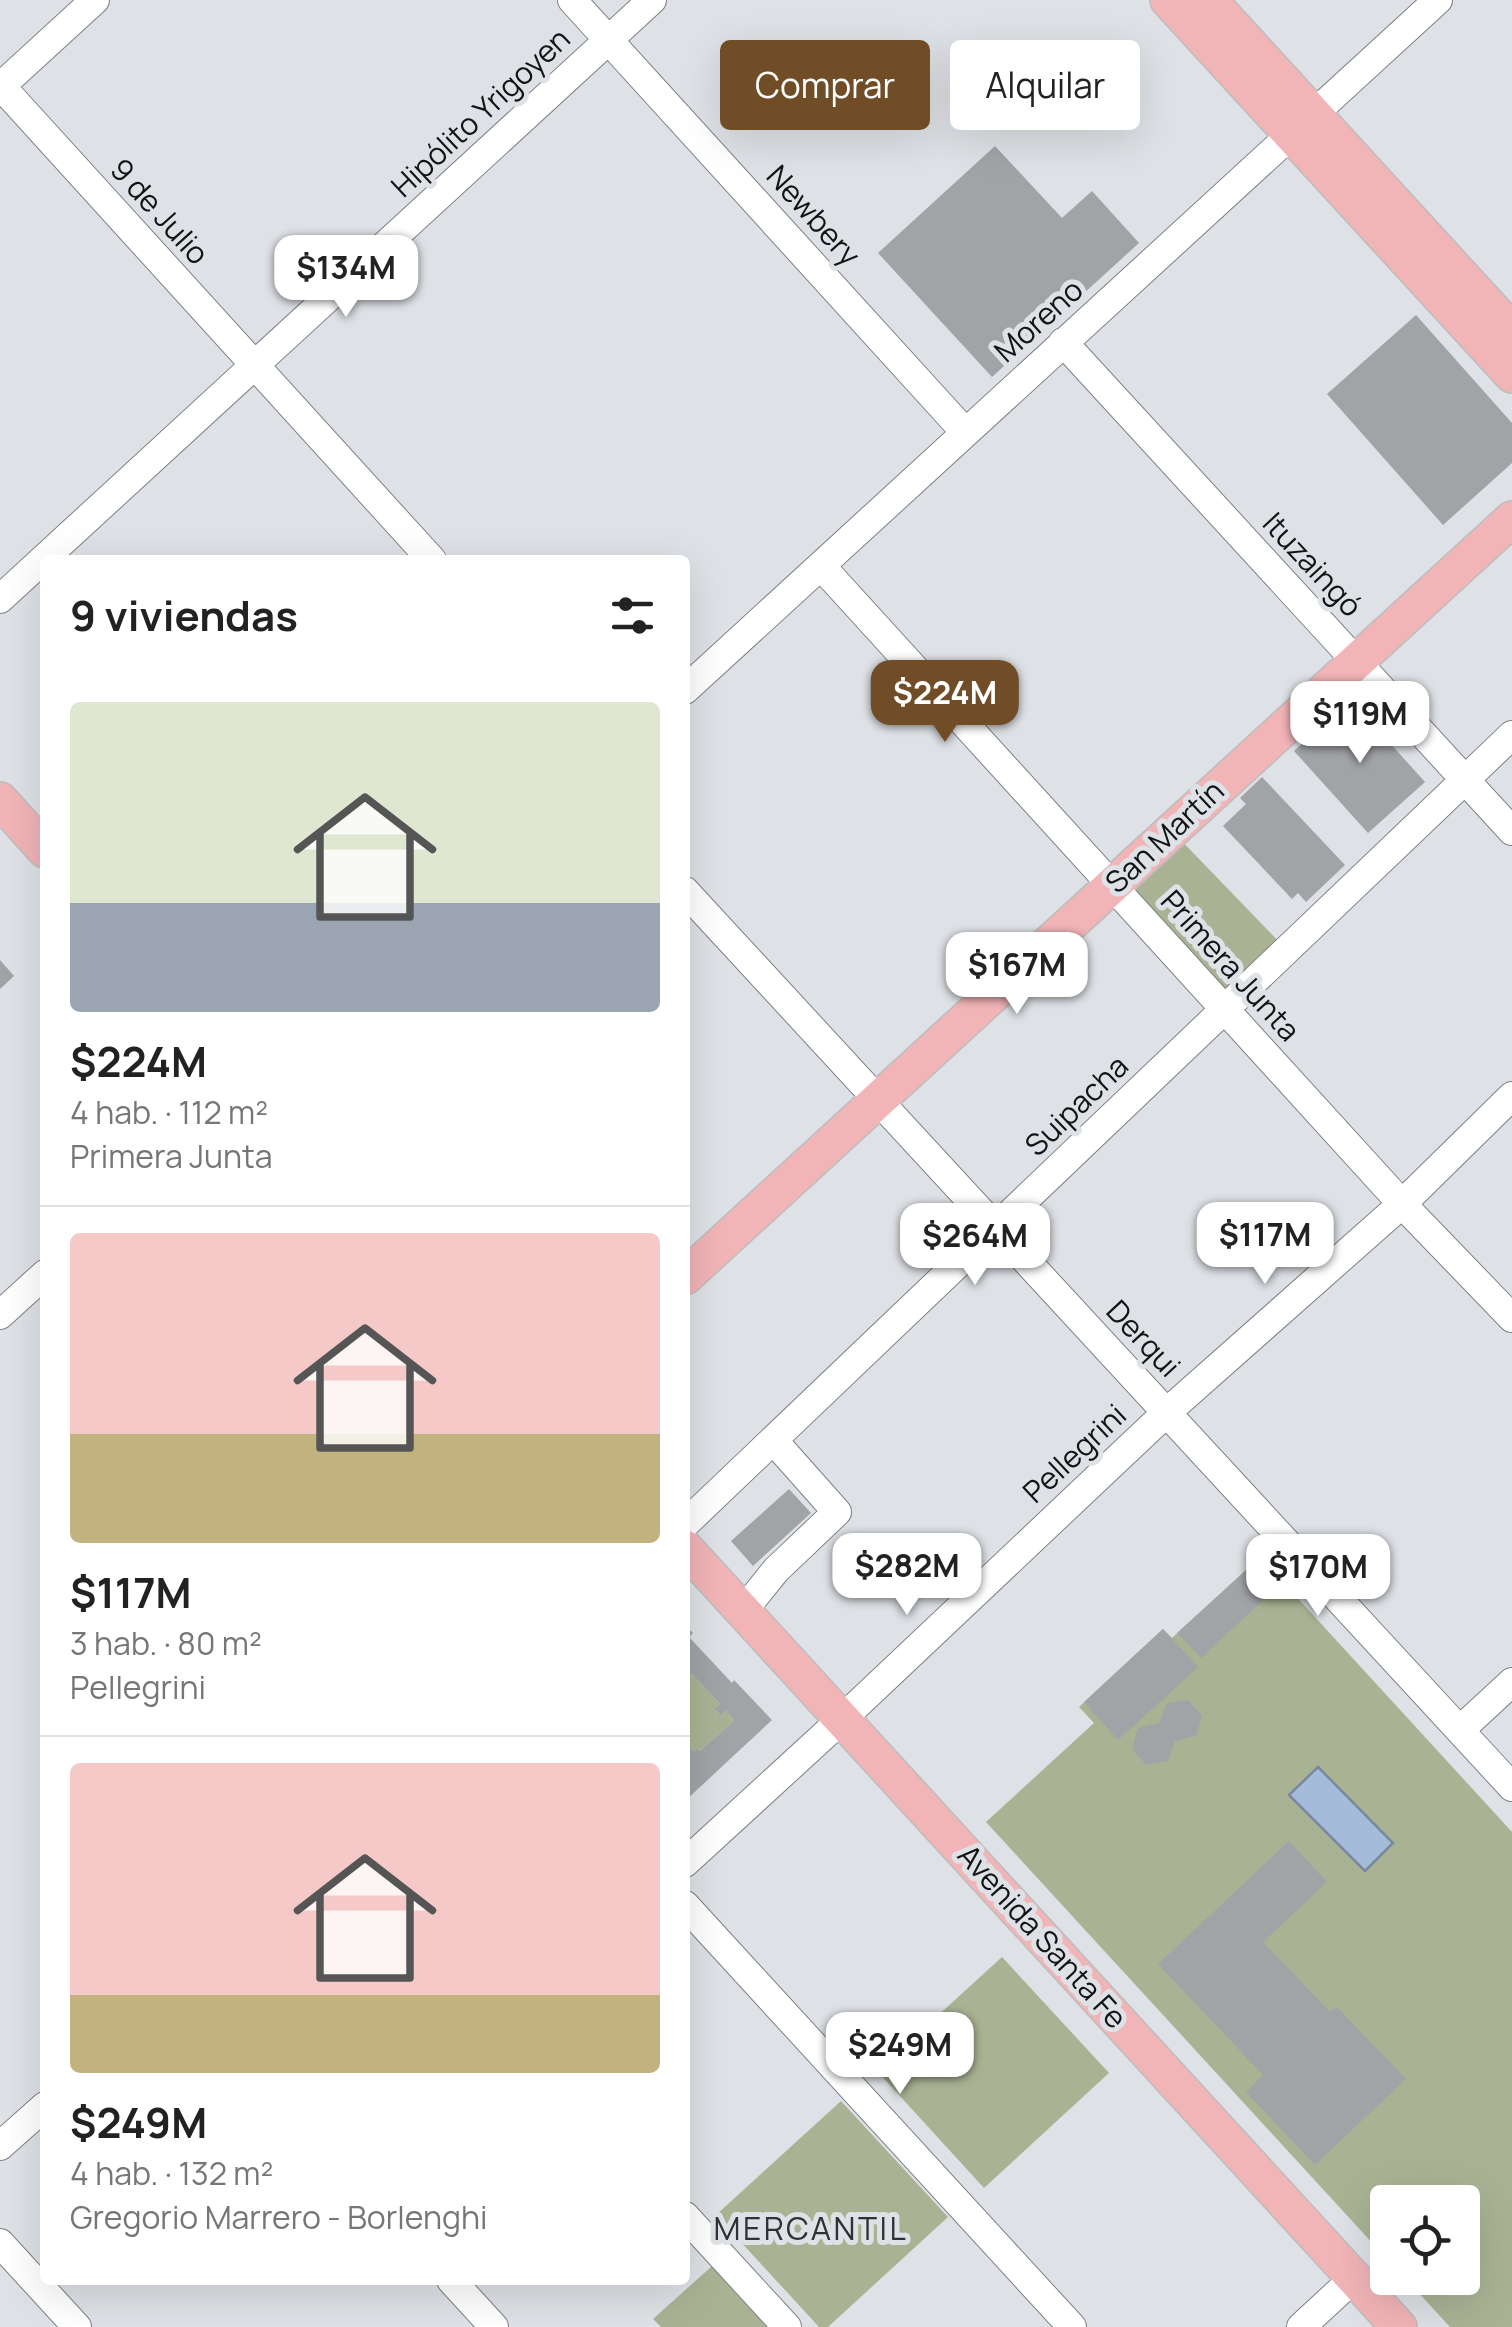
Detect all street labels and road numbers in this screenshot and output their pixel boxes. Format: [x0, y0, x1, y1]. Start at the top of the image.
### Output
street label: Hipólito Yrigoyen [382, 18, 578, 206]
street label: 9 de Julio [102, 149, 219, 273]
street label: Newbery [758, 156, 870, 274]
street label: Moreno [985, 269, 1091, 371]
street label: Ituzaingó [1254, 503, 1372, 625]
street label: San Martín [1096, 770, 1232, 902]
street label: Primera Junta [1152, 881, 1310, 1049]
street label: Suipacha [1015, 1045, 1137, 1164]
street label: Derqui [1098, 1291, 1190, 1385]
street label: Pellegrini [1013, 1394, 1135, 1511]
street label: Avenida Santa Fe [949, 1835, 1137, 2037]

